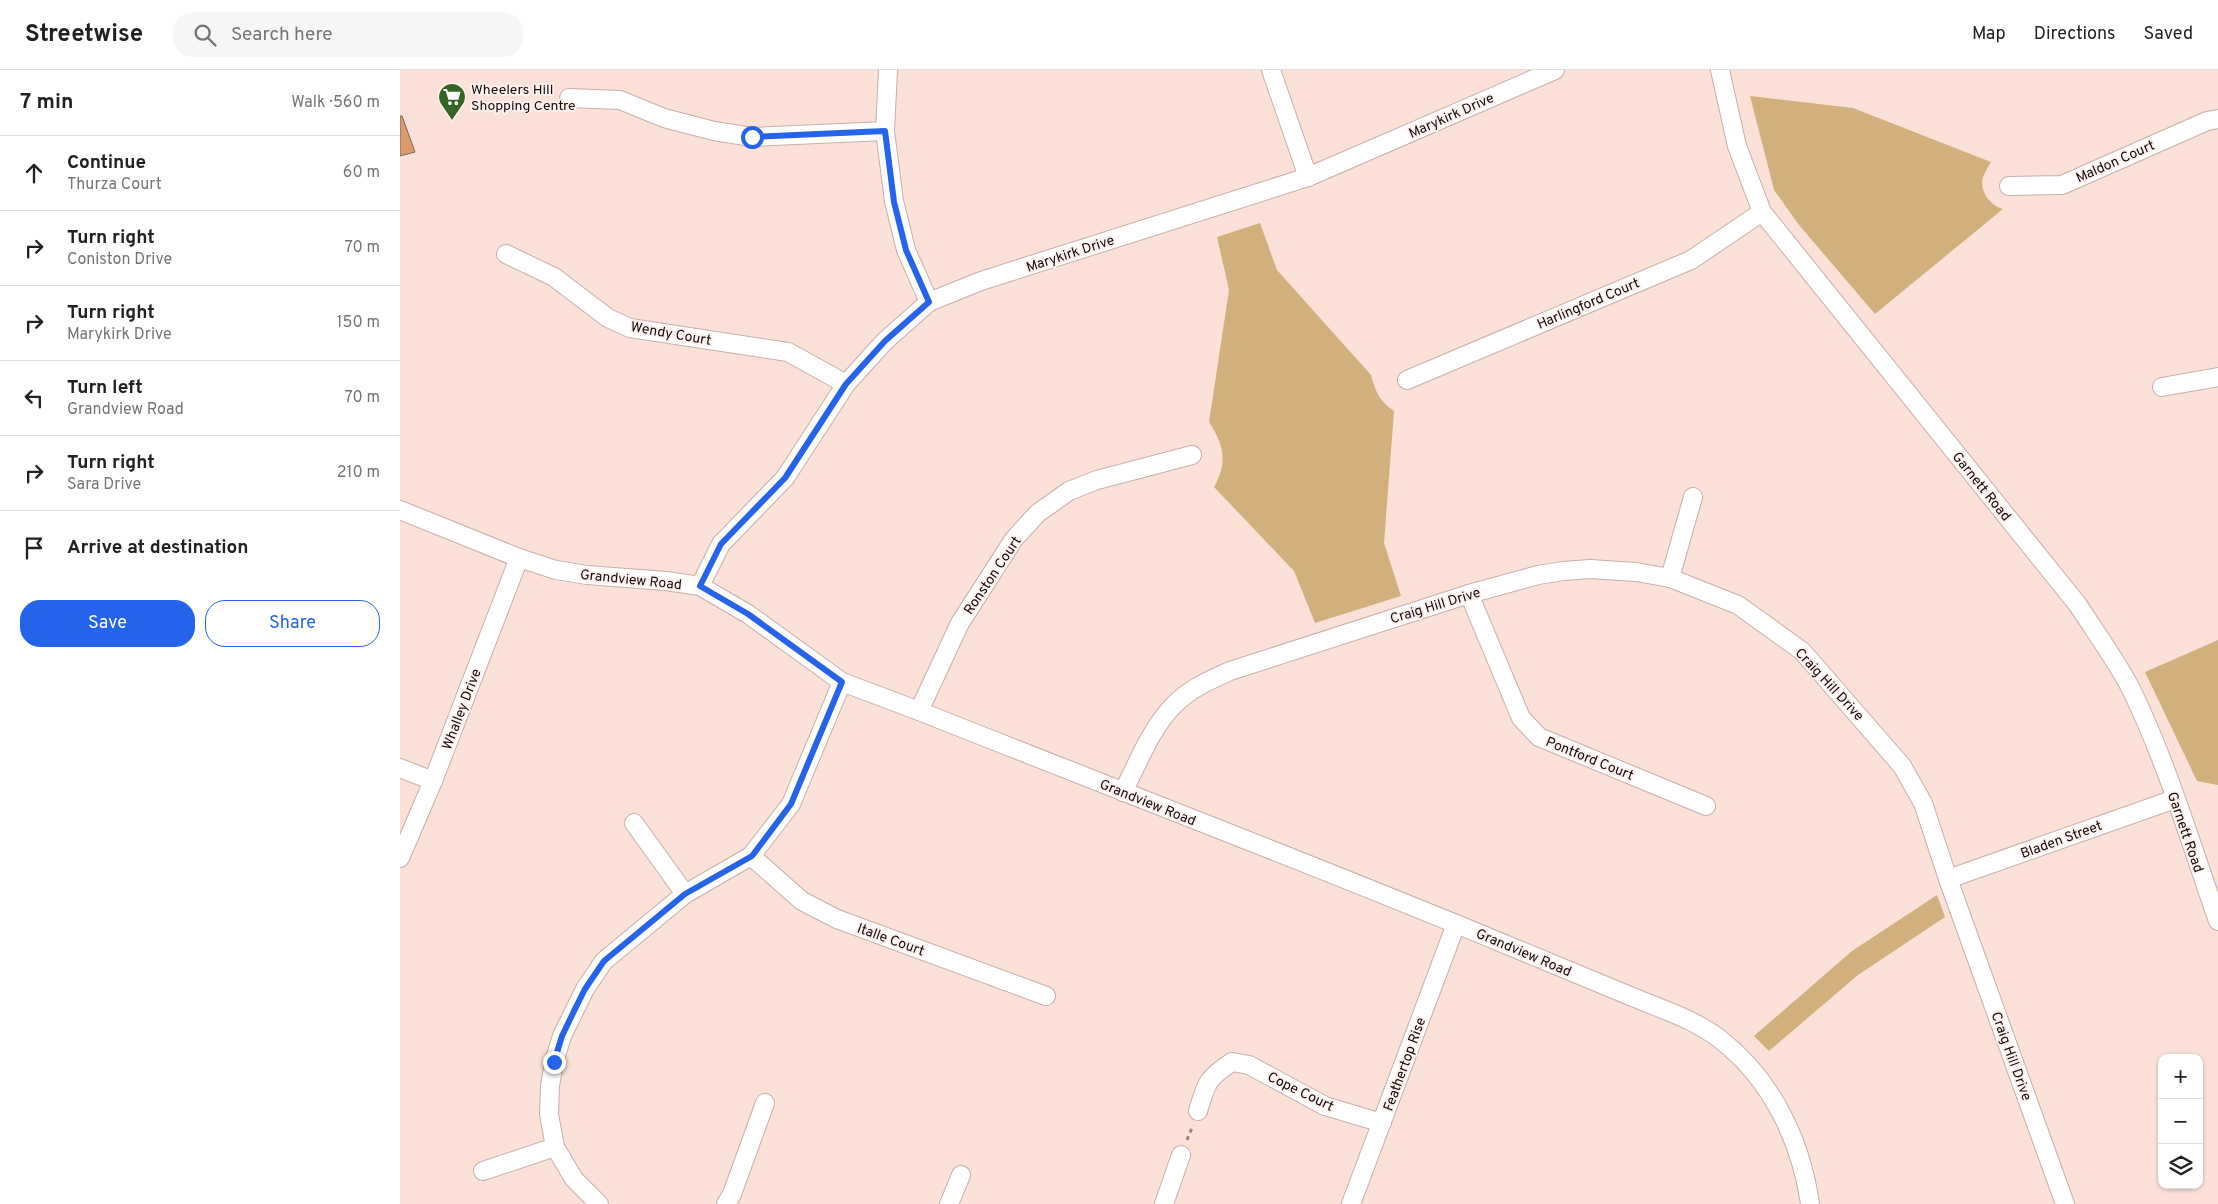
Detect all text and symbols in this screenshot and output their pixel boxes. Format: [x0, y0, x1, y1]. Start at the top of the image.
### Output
search box [173, 12, 523, 57]
text: Streetwise [25, 20, 143, 50]
icon: search [191, 21, 219, 49]
text: Search here [231, 23, 333, 47]
text: Map [1972, 23, 2006, 46]
text: Directions [2034, 23, 2116, 46]
text: Saved [2144, 23, 2193, 46]
supermarket icon: Wheelers Hill Shopping Centre [437, 82, 467, 121]
place label: Wheelers Hill Shopping Centre [471, 82, 576, 115]
text: 7 min [20, 89, 73, 116]
street label: Marykirk Drive [1406, 90, 1497, 143]
text: Walk · 560 m [291, 93, 380, 113]
route start [741, 126, 764, 149]
street label: Maldon Court [2074, 137, 2158, 187]
text: Continue [67, 151, 146, 175]
icon: ahead [20, 159, 48, 187]
text: 60 m [343, 163, 380, 183]
text: Thurza Court [67, 175, 162, 195]
text: Turn right [67, 226, 155, 250]
street label: Marykirk Drive [1024, 232, 1117, 277]
icon: right [20, 234, 48, 262]
text: 70 m [345, 238, 380, 258]
text: Coniston Drive [67, 250, 172, 270]
street label: Harlingford Court [1535, 275, 1642, 334]
text: Turn right [67, 301, 155, 325]
icon: right [20, 309, 48, 337]
text: 150 m [337, 313, 380, 333]
street label: Wendy Court [629, 319, 712, 350]
text: Marykirk Drive [67, 325, 172, 345]
text: Turn left [67, 376, 143, 400]
icon: left [20, 384, 48, 412]
text: 70 m [345, 388, 380, 408]
text: Grandview Road [67, 400, 184, 420]
street label: Garnett Road [1948, 449, 2014, 525]
text: Turn right [67, 451, 155, 475]
icon: right [20, 459, 48, 487]
text: 210 m [337, 463, 380, 483]
text: Sara Drive [67, 475, 141, 495]
street label: Ronston Court [961, 533, 1026, 618]
icon: arrive [20, 534, 48, 562]
text: Arrive at destination [67, 536, 248, 560]
street label: Grandview Road [579, 567, 683, 594]
street label: Craig Hill Drive [1388, 585, 1483, 628]
button: Save [20, 600, 195, 647]
button: Share [205, 600, 380, 647]
street label: Craig Hill Drive [1791, 645, 1867, 725]
street label: Whalley Drive [439, 667, 486, 753]
street label: Pontford Court [1543, 734, 1636, 785]
street label: Grandview Road [1097, 776, 1198, 830]
street label: Garnett Road [2163, 790, 2206, 875]
street label: Bladen Street [2018, 818, 2105, 863]
street label: Italle Court [854, 920, 927, 960]
street label: Grandview Road [1473, 926, 1574, 981]
street label: Craig Hill Drive [1987, 1010, 2035, 1103]
street label: Feathertop Rise [1381, 1015, 1430, 1114]
route end [543, 1051, 566, 1074]
map controls [2158, 1054, 2203, 1189]
button: + [2158, 1054, 2203, 1099]
street label: Cope Court [1264, 1069, 1336, 1116]
button: − [2158, 1099, 2203, 1144]
button: layers [2158, 1144, 2203, 1189]

